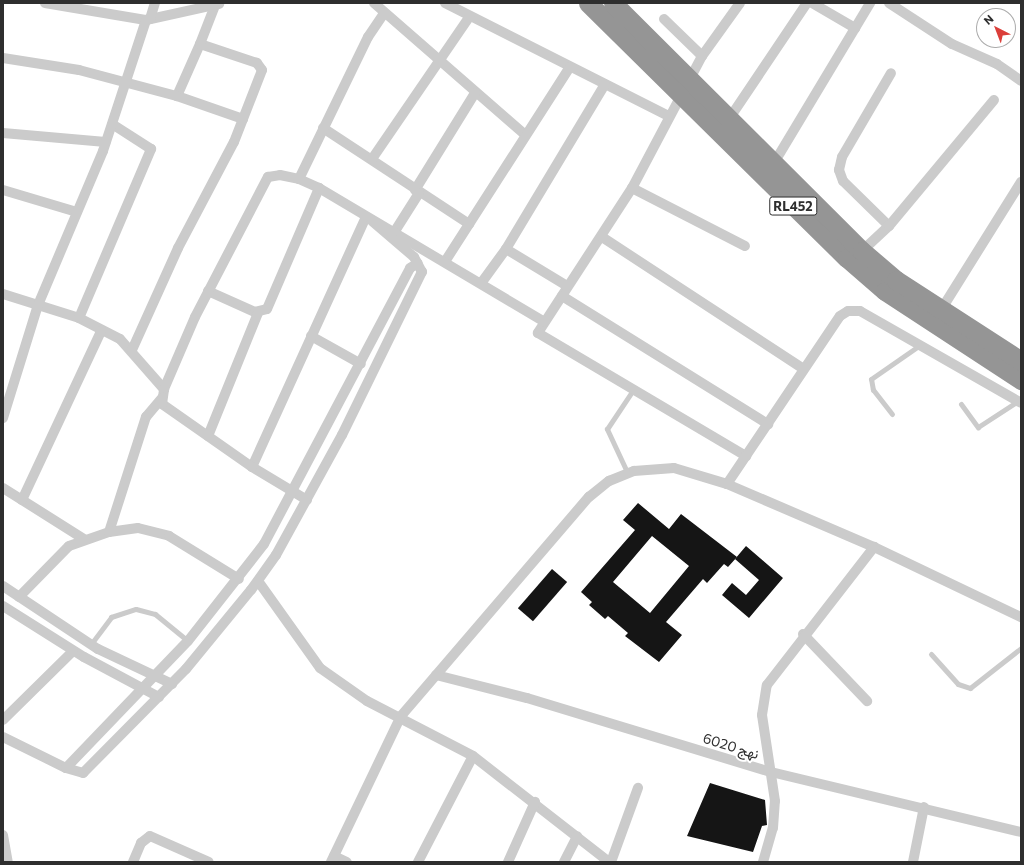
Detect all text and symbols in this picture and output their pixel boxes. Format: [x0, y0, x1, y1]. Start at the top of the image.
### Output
north arrow [976, 8, 1016, 48]
text: N [981, 12, 996, 27]
road number: RL452 [769, 195, 817, 217]
street label: نهج 6020 [701, 730, 761, 762]

